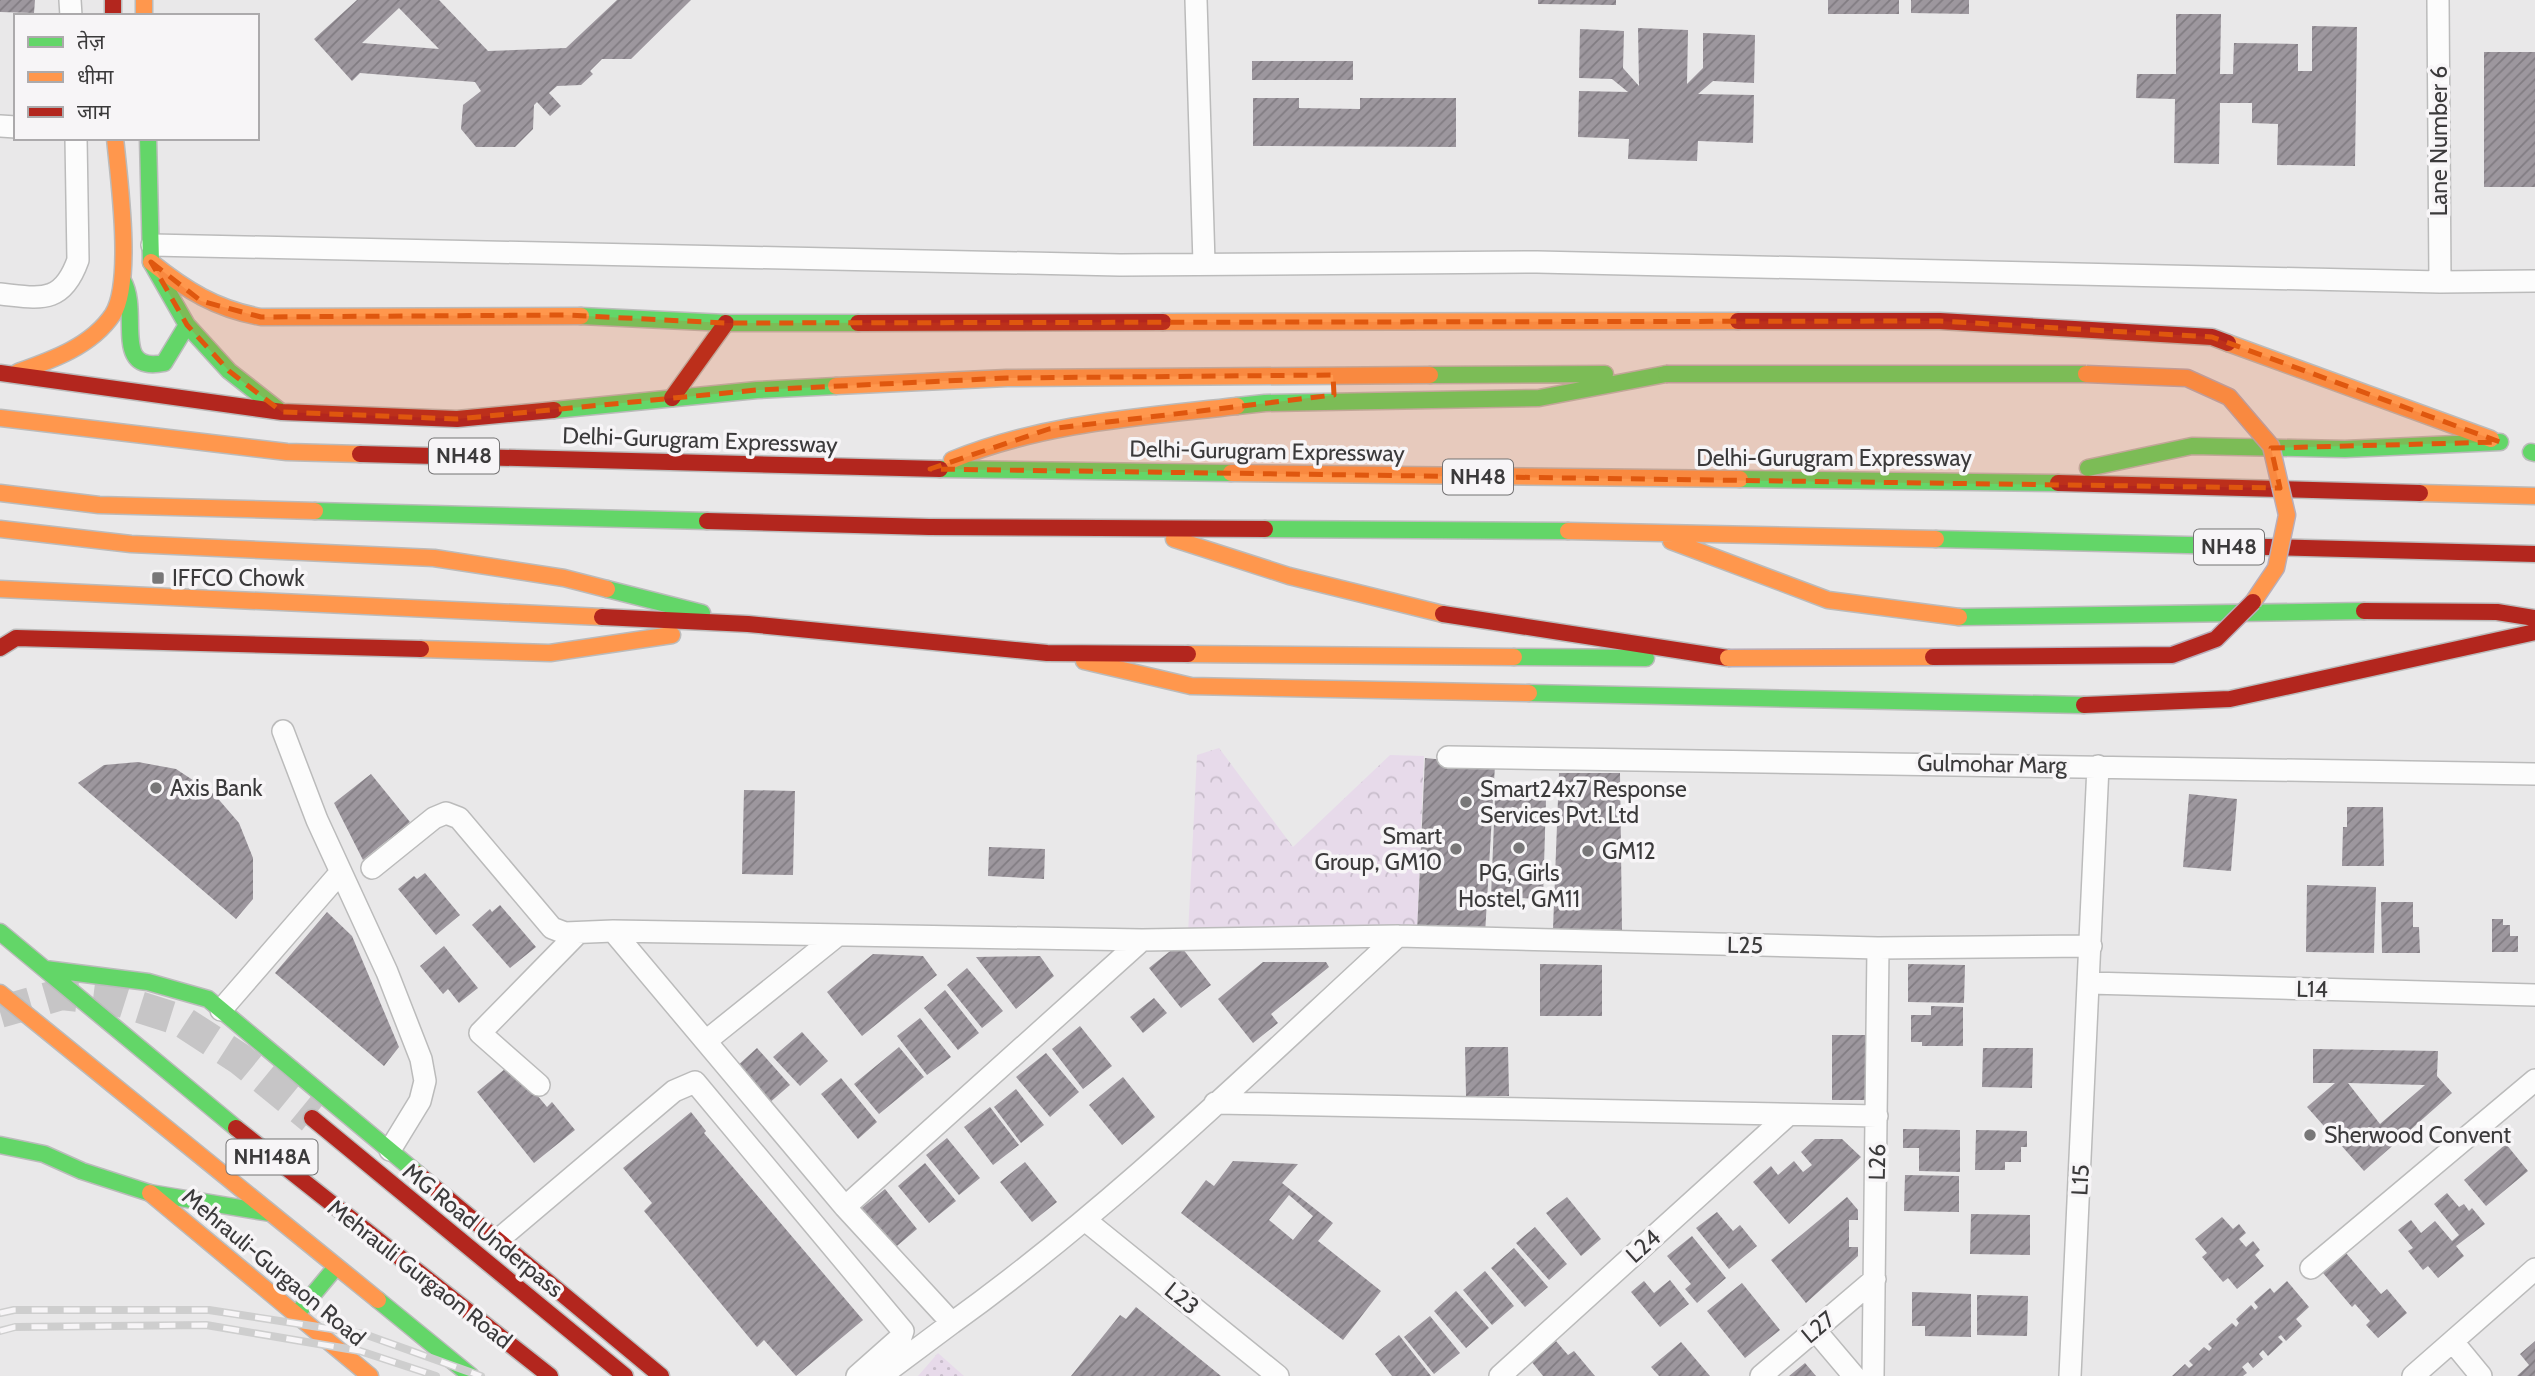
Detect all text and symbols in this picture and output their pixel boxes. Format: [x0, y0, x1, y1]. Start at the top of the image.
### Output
legend [14, 14, 259, 140]
text: तेज़ [77, 29, 105, 54]
text: धीमा [77, 64, 114, 89]
street label: Lane Number 6 [2425, 66, 2453, 216]
text: जाम [77, 99, 111, 124]
street label: Delhi-Gurugram Expressway [562, 421, 839, 459]
street label: Delhi-Gurugram Expressway [1129, 435, 1405, 467]
road number: NH48 [429, 438, 499, 474]
street label: Delhi-Gurugram Expressway [1696, 444, 1972, 472]
road number: NH48 [1443, 460, 1513, 494]
road number: NH48 [2194, 530, 2264, 564]
place label: IFFCO Chowk [172, 564, 305, 592]
marker: IFFCO Chowk [150, 570, 166, 586]
street label: Gulmohar Marg [1917, 749, 2068, 779]
place label: Axis Bank [170, 774, 263, 802]
place label: Smart24x7 Response Services Pvt. Ltd [1480, 775, 1687, 829]
marker: Axis Bank [148, 780, 164, 796]
marker: Smart24x7 Response Services Pvt. Ltd [1458, 794, 1474, 810]
place label: Smart Group, GM10 [1315, 822, 1442, 876]
place label: GM12 [1602, 837, 1655, 865]
marker: PG, Girls Hostel, GM11 [1511, 840, 1527, 856]
marker: Smart Group, GM10 [1448, 841, 1464, 857]
marker: GM12 [1580, 843, 1596, 859]
place label: PG, Girls Hostel, GM11 [1458, 859, 1580, 913]
street label: L25 [1727, 931, 1763, 959]
street label: L14 [2296, 975, 2328, 1003]
place label: Sherwood Convent [2324, 1121, 2511, 1149]
marker: Sherwood Convent [2302, 1127, 2318, 1143]
road number: NH148A [226, 1140, 318, 1174]
street label: L26 [1863, 1143, 1891, 1181]
street label: MG Road Underpass [397, 1157, 569, 1303]
street label: L15 [2065, 1164, 2095, 1196]
street label: Mehrauli-Gurgaon Road [177, 1182, 371, 1352]
street label: Mehrauli Gurgaon Road [322, 1193, 518, 1355]
street label: L24 [1620, 1223, 1666, 1269]
street label: L23 [1159, 1276, 1205, 1320]
street label: L27 [1796, 1305, 1841, 1349]

